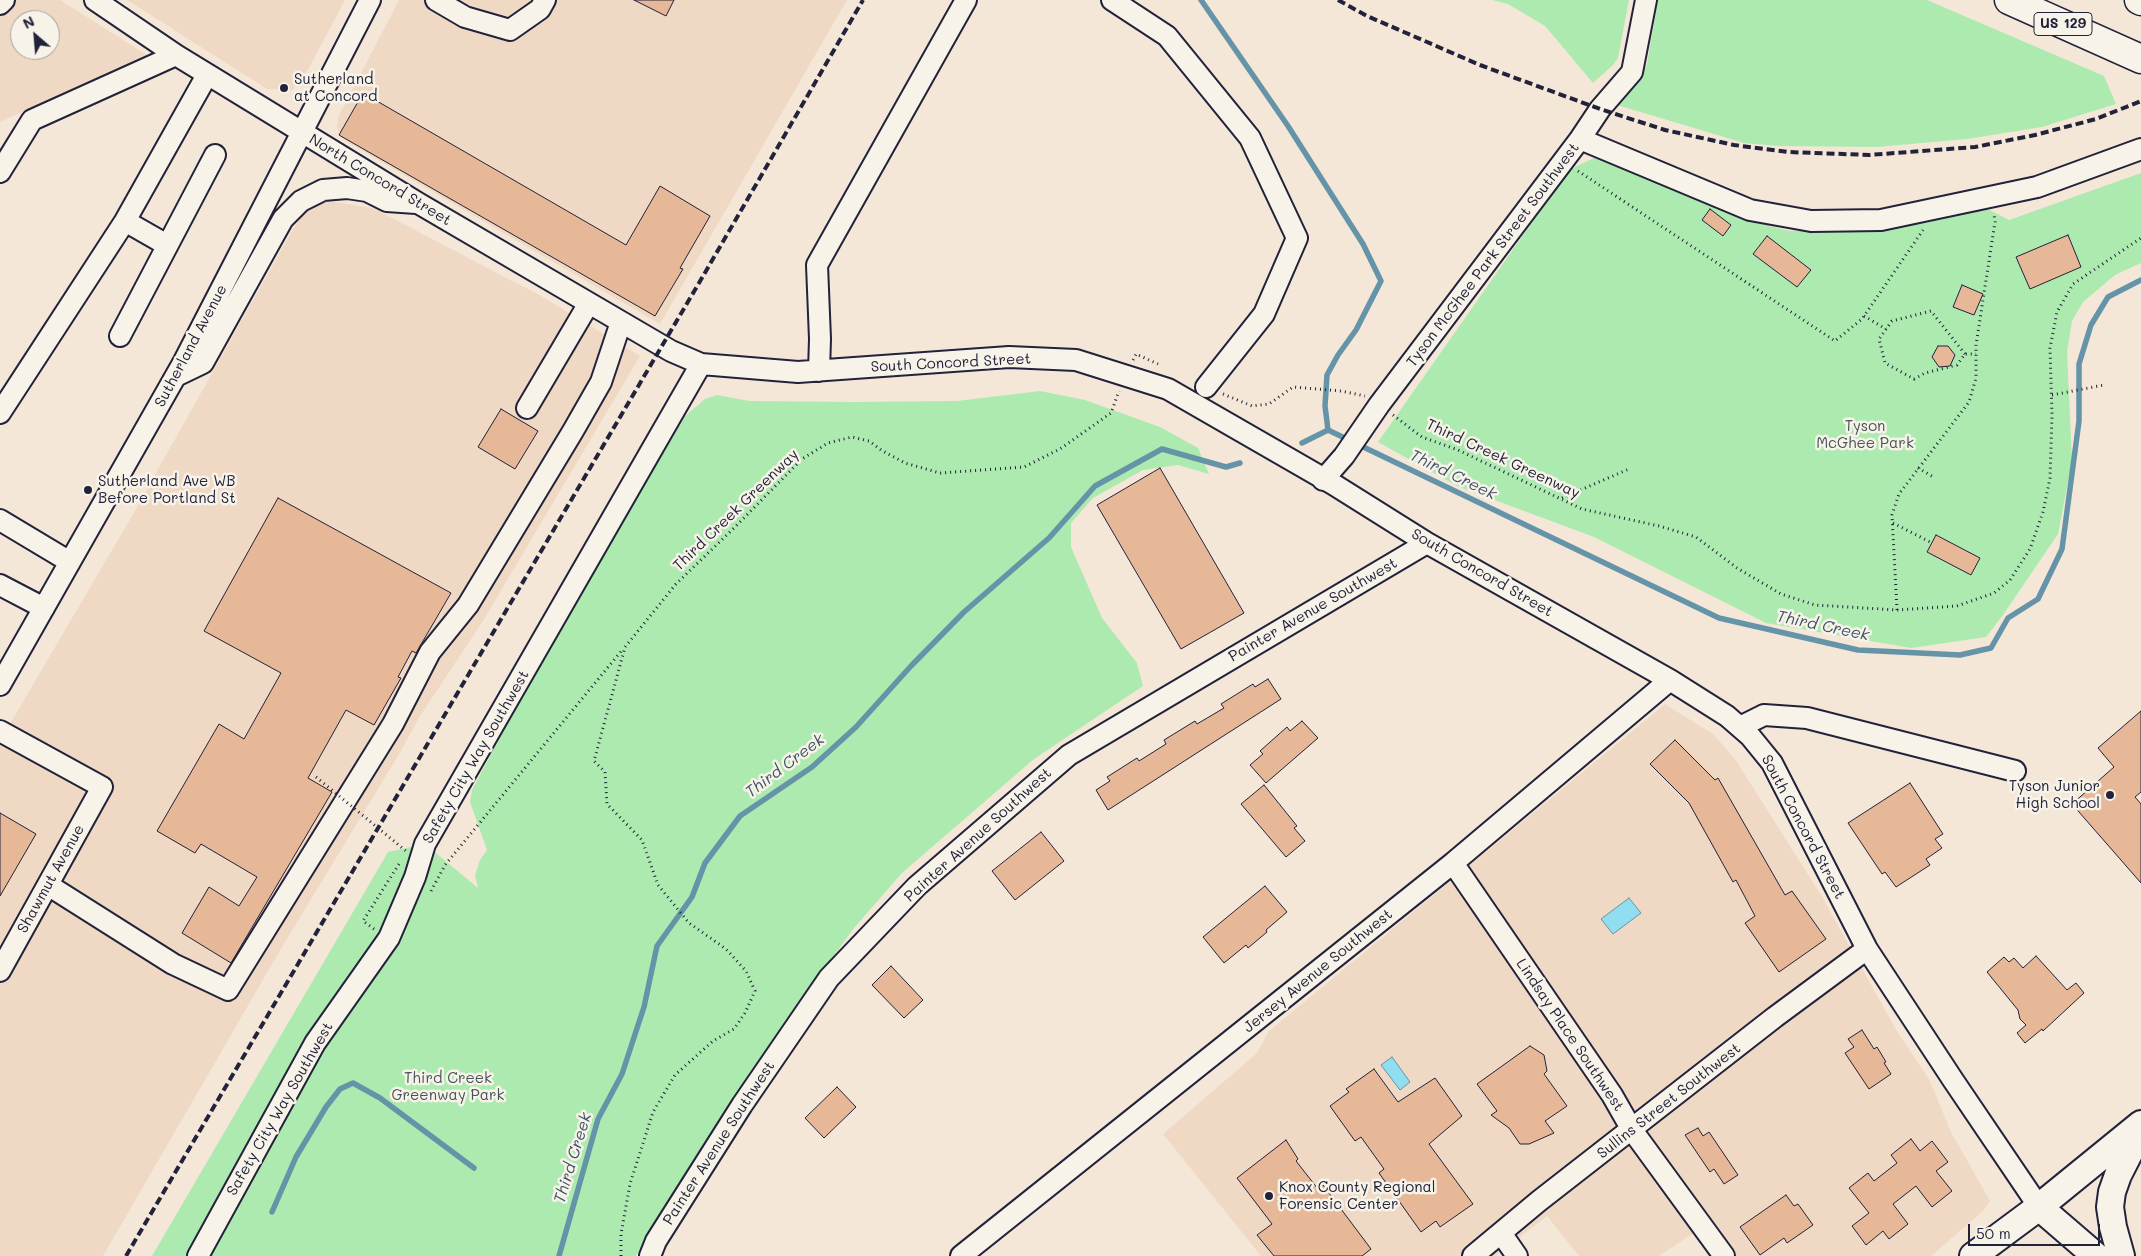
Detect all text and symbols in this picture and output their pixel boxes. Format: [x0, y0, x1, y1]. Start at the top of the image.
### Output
north arrow [10, 10, 60, 60]
text: N [19, 11, 37, 33]
road number: US 129 [2034, 12, 2092, 36]
place label: Sutherland at Concord [294, 70, 377, 105]
marker: Sutherland at Concord [278, 82, 290, 94]
street label: North Concord Street [306, 130, 454, 230]
street label: Tyson McGhee Park Street Southwest [1403, 139, 1583, 371]
street label: Sutherland Avenue [151, 282, 231, 410]
street label: South Concord Street [870, 350, 1032, 376]
street label: Third Creek Greenway [1423, 416, 1583, 502]
park label: Tyson McGhee Park [1816, 417, 1914, 452]
street label: Third Creek Greenway [670, 445, 802, 575]
water label: Third Creek [1407, 446, 1499, 504]
place label: Sutherland Ave WB Before Portland St [98, 472, 236, 507]
marker: Sutherland Ave WB Before Portland St [82, 484, 94, 496]
street label: South Concord Street [1408, 525, 1556, 621]
street label: Painter Avenue Southwest [1225, 554, 1401, 666]
water label: Third Creek [1775, 607, 1871, 645]
street label: Safety City Way Southwest [419, 667, 533, 847]
water label: Third Creek [742, 730, 828, 802]
street label: South Concord Street [1757, 752, 1849, 902]
street label: Painter Avenue Southwest [901, 764, 1055, 906]
place label: Tyson Junior High School [2009, 777, 2100, 812]
marker: Tyson Junior High School [2104, 789, 2116, 801]
street label: Shawmut Avenue [14, 822, 88, 936]
street label: Jersey Avenue Southwest [1240, 905, 1396, 1037]
street label: Lindsay Place Southwest [1512, 955, 1628, 1115]
street label: Safety City Way Southwest [223, 1019, 337, 1199]
street label: Sullins Street Southwest [1594, 1039, 1744, 1163]
street label: Painter Avenue Southwest [659, 1058, 779, 1228]
park label: Third Creek Greenway Park [391, 1069, 505, 1104]
water label: Third Creek [550, 1110, 596, 1206]
place label: Knox County Regional Forensic Center [1279, 1178, 1436, 1213]
marker: Knox County Regional Forensic Center [1263, 1190, 1275, 1202]
scale bar [1971, 1214, 2104, 1246]
text: 50 m [1976, 1223, 2011, 1243]

